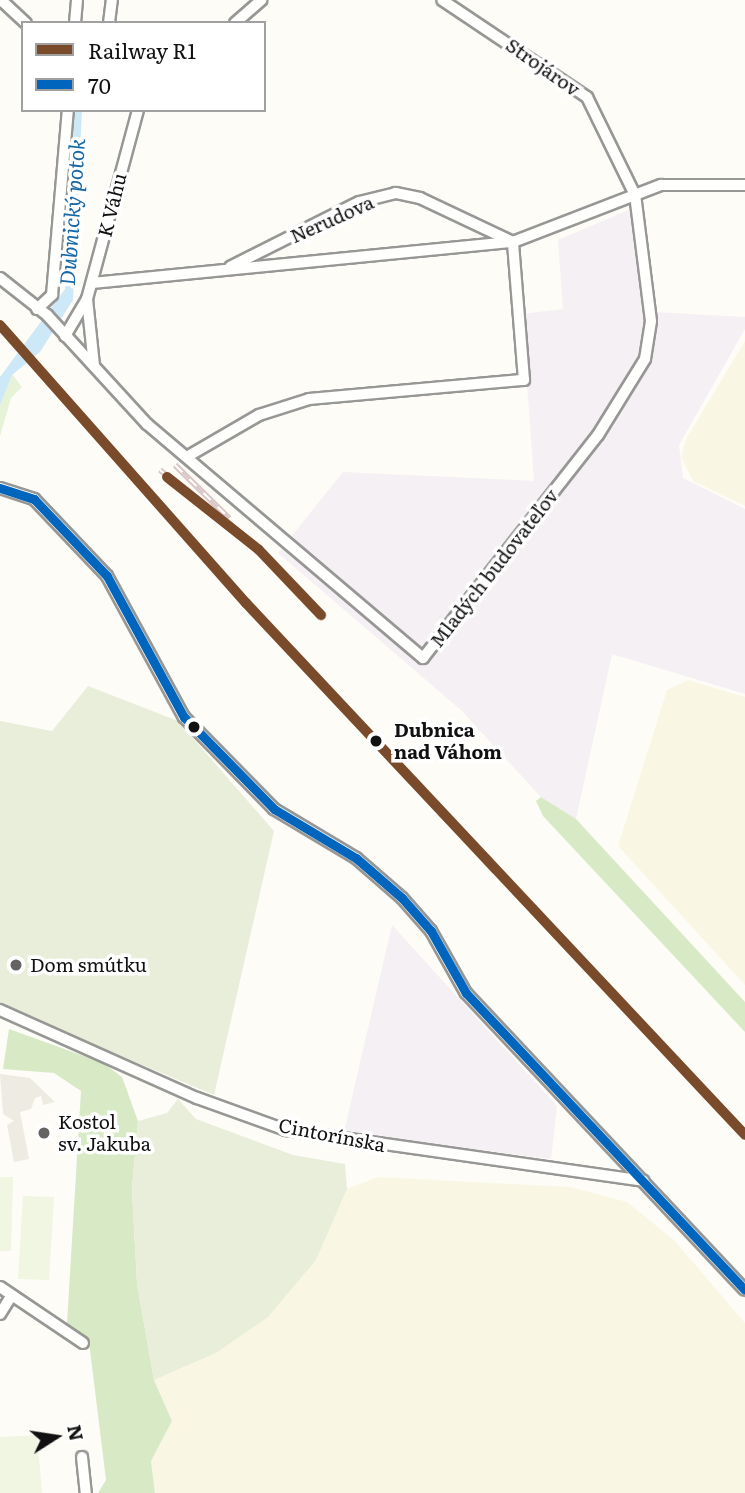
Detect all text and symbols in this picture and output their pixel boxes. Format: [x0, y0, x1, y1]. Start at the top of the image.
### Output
legend [21, 21, 266, 112]
street label: Strojárov [502, 33, 584, 101]
text: Railway R1 [88, 34, 196, 65]
text: 70 [88, 69, 111, 100]
water label: Dubnický potok [53, 137, 89, 287]
street label: K Váhu [93, 171, 131, 239]
street label: Nerudova [287, 190, 377, 248]
street label: Mladých budovateľov [425, 484, 563, 652]
place label: Dubnica nad Váhom [394, 719, 502, 763]
unlabelled marker [187, 720, 201, 734]
marker: Dubnica nad Váhom [365, 730, 387, 752]
place label: Dom smútku [30, 954, 147, 976]
marker: Dom smútku [8, 957, 24, 973]
place label: Kostol sv. Jakuba [58, 1111, 151, 1155]
street label: Cintorínska [277, 1113, 387, 1157]
marker: Kostol sv. Jakuba [36, 1125, 52, 1141]
north arrow [21, 1402, 91, 1472]
text: N [61, 1422, 92, 1443]

